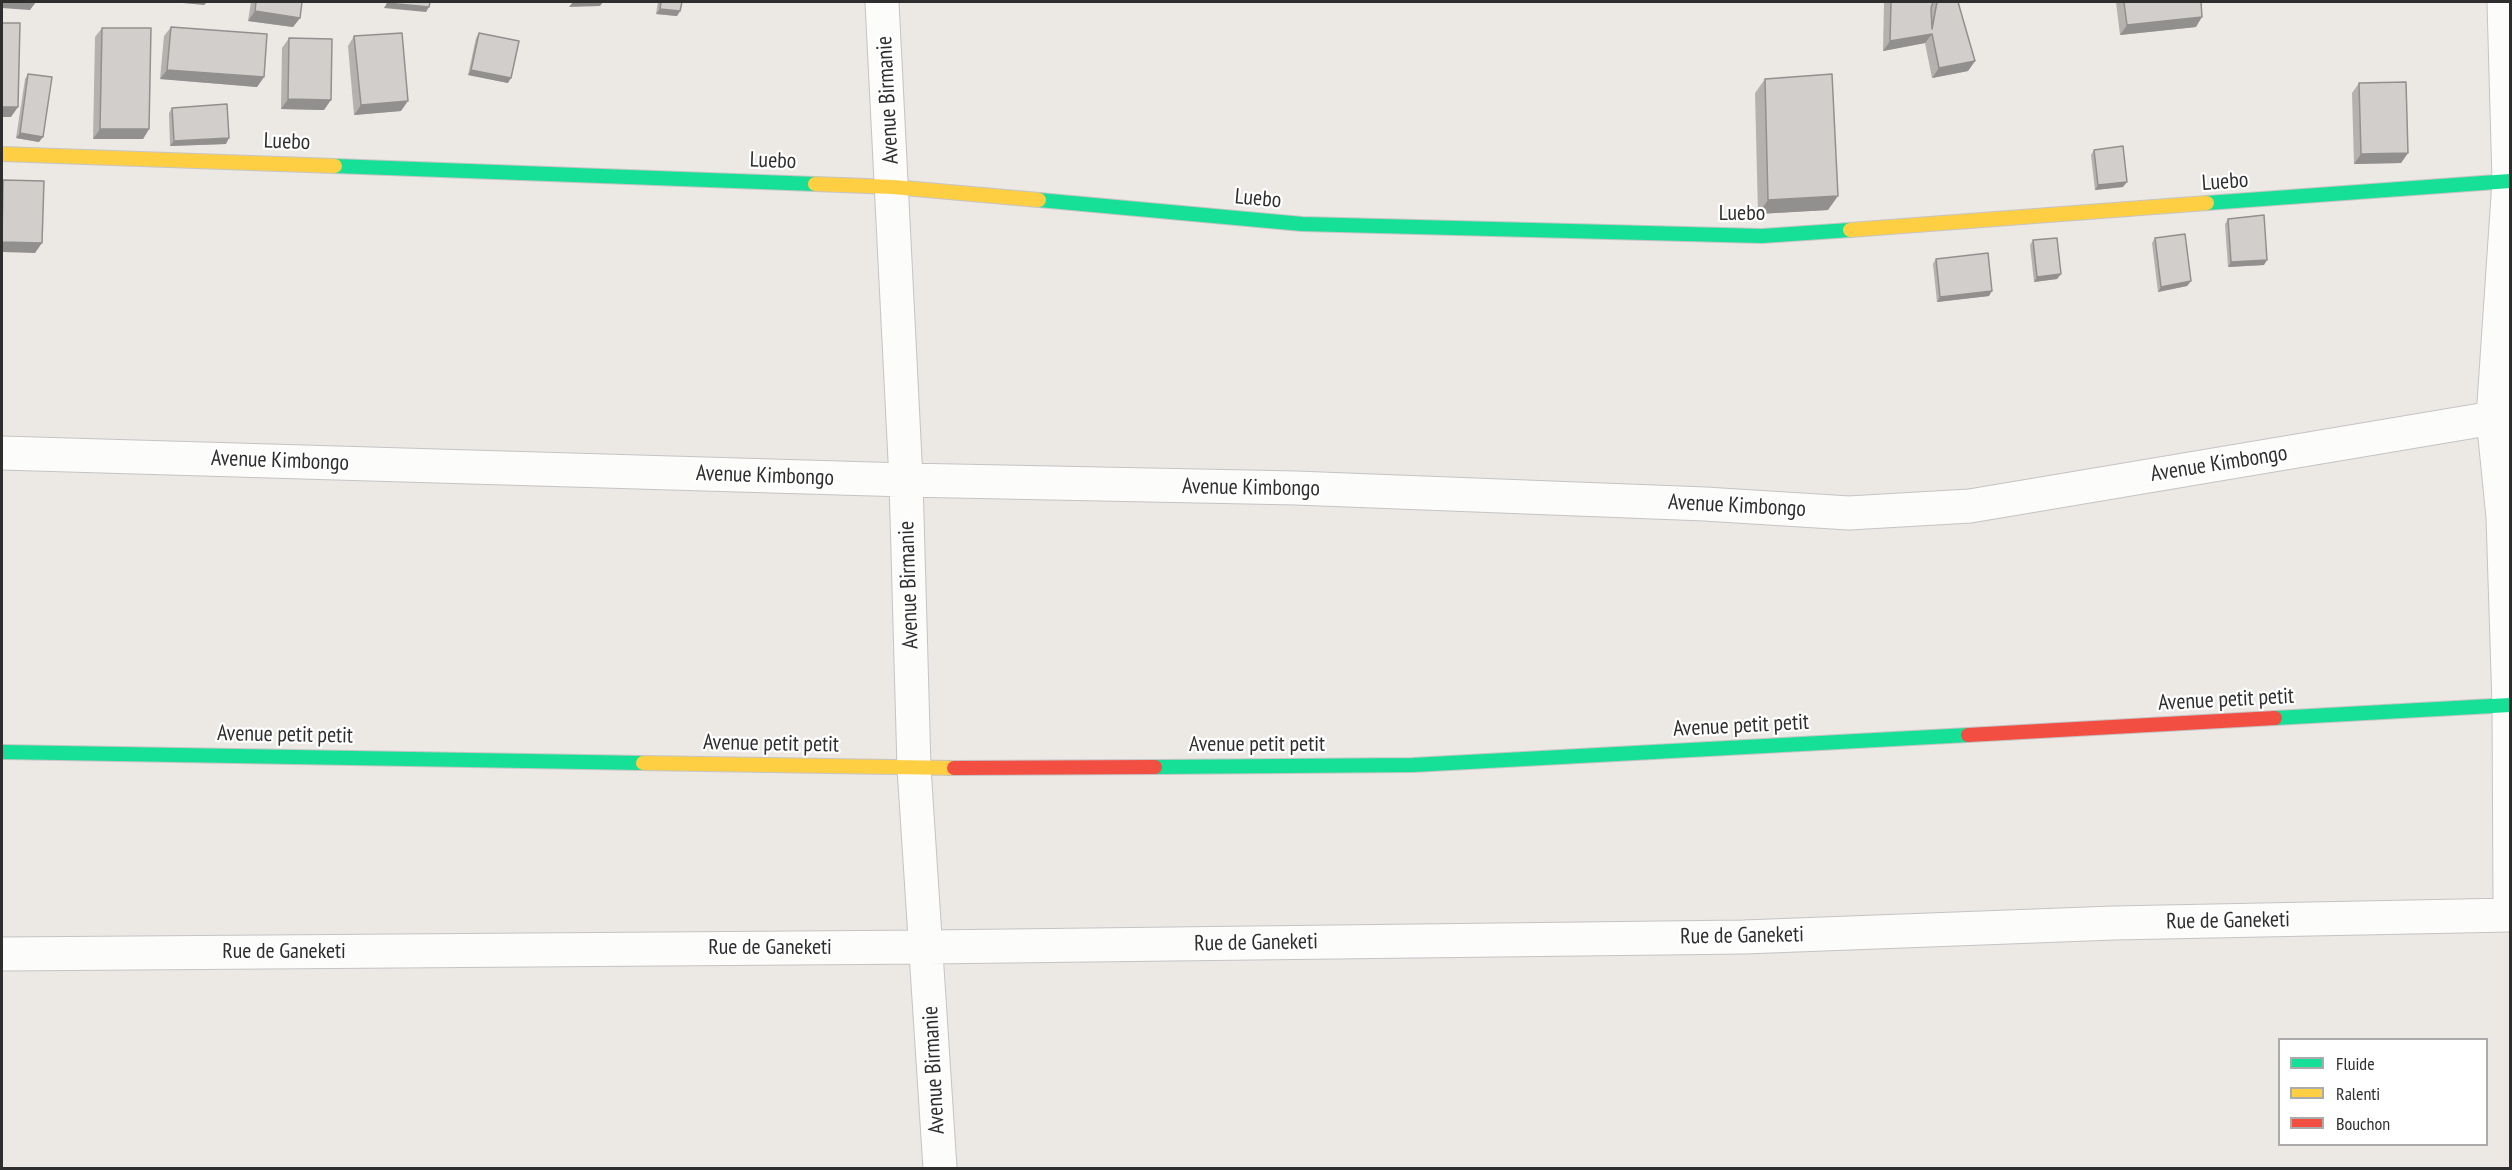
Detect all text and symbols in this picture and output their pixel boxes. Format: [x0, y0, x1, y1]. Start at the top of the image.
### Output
street label: Avenue Birmanie [871, 35, 905, 165]
street label: Luebo [263, 128, 311, 156]
street label: Luebo [749, 147, 797, 175]
street label: Luebo [2201, 167, 2249, 197]
street label: Luebo [1234, 184, 1282, 214]
street label: Luebo [1719, 201, 1765, 227]
street label: Avenue Kimbongo [2149, 440, 2289, 488]
street label: Avenue Kimbongo [211, 445, 349, 477]
street label: Avenue Kimbongo [696, 460, 834, 492]
street label: Avenue Kimbongo [1182, 474, 1320, 502]
street label: Avenue Kimbongo [1667, 489, 1807, 523]
street label: Avenue Birmanie [894, 521, 924, 649]
street label: Avenue petit petit [2157, 683, 2295, 717]
street label: Avenue petit petit [1672, 709, 1810, 743]
street label: Avenue petit petit [217, 721, 353, 749]
street label: Avenue petit petit [703, 730, 839, 758]
street label: Avenue petit petit [1189, 732, 1325, 758]
street label: Rue de Ganeketi [2166, 907, 2290, 935]
street label: Rue de Ganeketi [1680, 922, 1804, 950]
street label: Rue de Ganeketi [1194, 929, 1318, 957]
street label: Rue de Ganeketi [708, 935, 832, 961]
street label: Rue de Ganeketi [222, 939, 346, 965]
street label: Avenue Birmanie [917, 1005, 951, 1135]
legend [2278, 1038, 2488, 1146]
text: Fluide [2336, 1052, 2375, 1075]
text: Ralenti [2336, 1082, 2380, 1105]
text: Bouchon [2336, 1112, 2390, 1135]

